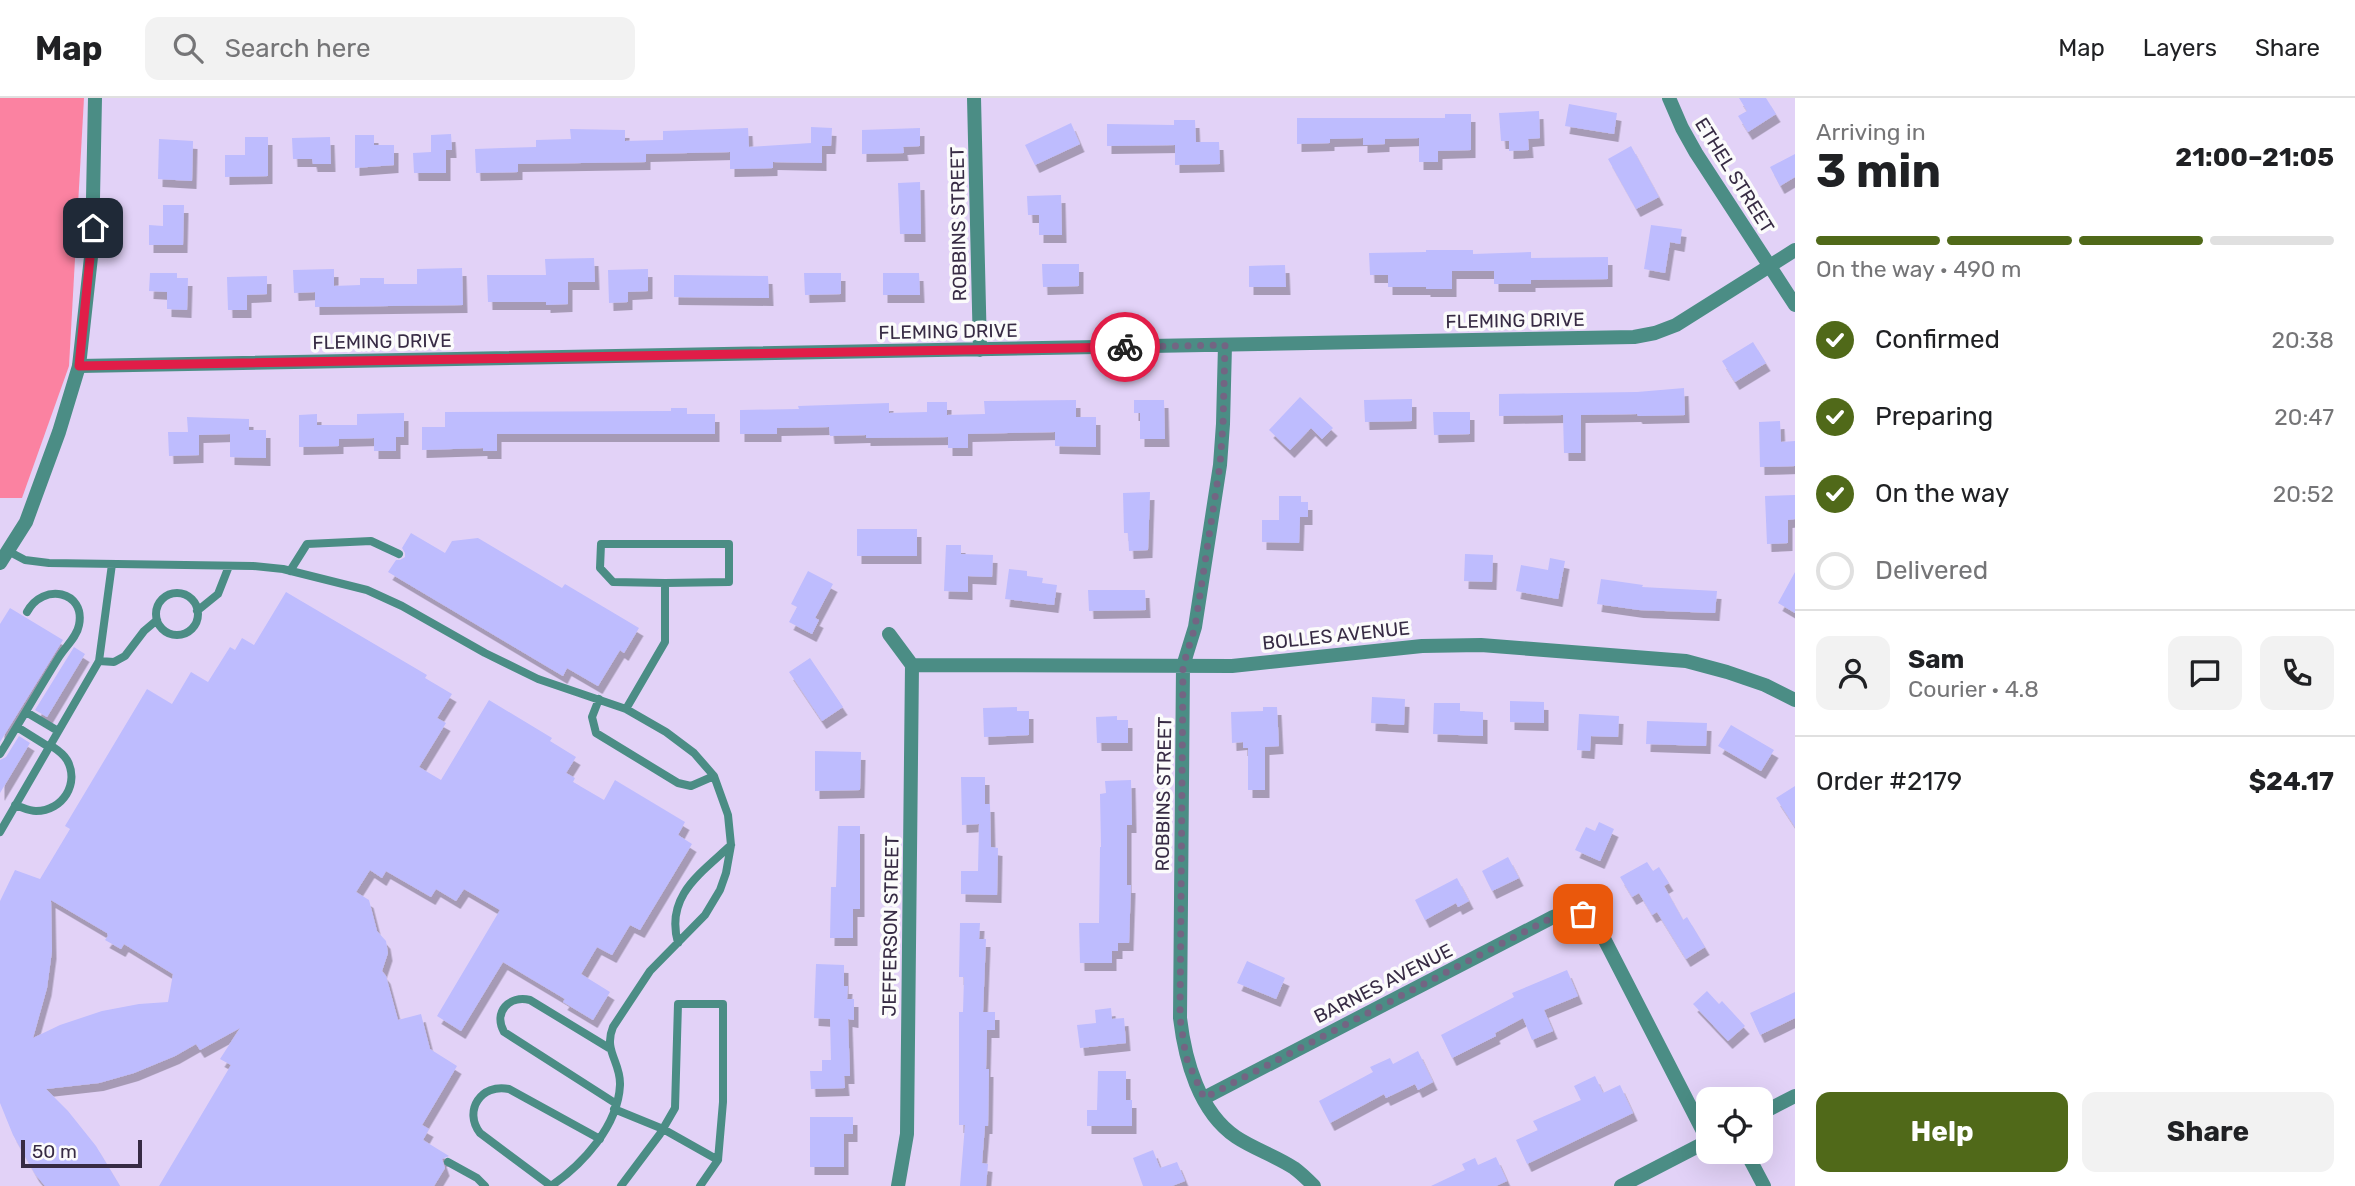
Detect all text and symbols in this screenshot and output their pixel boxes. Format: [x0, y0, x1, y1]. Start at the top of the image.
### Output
search box [145, 17, 635, 80]
text: Map [35, 29, 103, 68]
icon: search [169, 29, 207, 67]
text: Search here [225, 33, 370, 64]
text: Map [2058, 34, 2105, 62]
text: Layers [2143, 34, 2217, 62]
text: Share [2255, 34, 2320, 62]
street label: ETHEL STREET [1690, 113, 1779, 237]
text: Arriving in [1816, 118, 1926, 146]
text: 21:00–21:05 [2175, 142, 2334, 173]
text: 3 min [1816, 144, 1941, 199]
street label: ROBBINS STREET [946, 146, 971, 302]
pin [63, 198, 123, 258]
icon: home [74, 209, 112, 247]
text: On the way · 490 m [1816, 255, 2022, 283]
street label: FLEMING DRIVE [1445, 308, 1585, 333]
courier [1090, 312, 1160, 382]
street label: FLEMING DRIVE [878, 319, 1018, 344]
icon: check [1816, 321, 1854, 359]
text: Confirmed [1875, 324, 2000, 355]
text: 20:38 [2272, 326, 2334, 354]
icon: bike [1106, 328, 1144, 366]
street label: FLEMING DRIVE [312, 329, 452, 354]
icon: check [1816, 398, 1854, 436]
text: Preparing [1875, 401, 1993, 432]
text: 20:47 [2274, 403, 2334, 431]
icon: check [1816, 475, 1854, 513]
text: On the way [1875, 478, 2009, 509]
text: 20:52 [2273, 480, 2334, 508]
text: Delivered [1875, 555, 1988, 586]
street label: BOLLES AVENUE [1261, 616, 1411, 655]
button: person [1816, 636, 1890, 710]
button: chat [2168, 636, 2242, 710]
button: phone [2260, 636, 2334, 710]
text: Sam [1908, 644, 1964, 675]
text: Courier · 4.8 [1908, 675, 2039, 703]
street label: ROBBINS STREET [1151, 716, 1176, 872]
text: Order #2179 [1816, 766, 1962, 797]
text: $24.17 [2249, 766, 2334, 797]
street label: JEFFERSON STREET [877, 835, 904, 1017]
pin [1553, 884, 1613, 944]
icon: bag [1564, 895, 1602, 933]
street label: BARNES AVENUE [1310, 939, 1456, 1028]
map controls [1696, 1087, 1773, 1164]
button: locate [1696, 1087, 1773, 1164]
button: Help [1816, 1092, 2068, 1172]
button: Share [2082, 1092, 2334, 1172]
scale bar [21, 1137, 142, 1169]
text: 50 m [32, 1140, 77, 1163]

